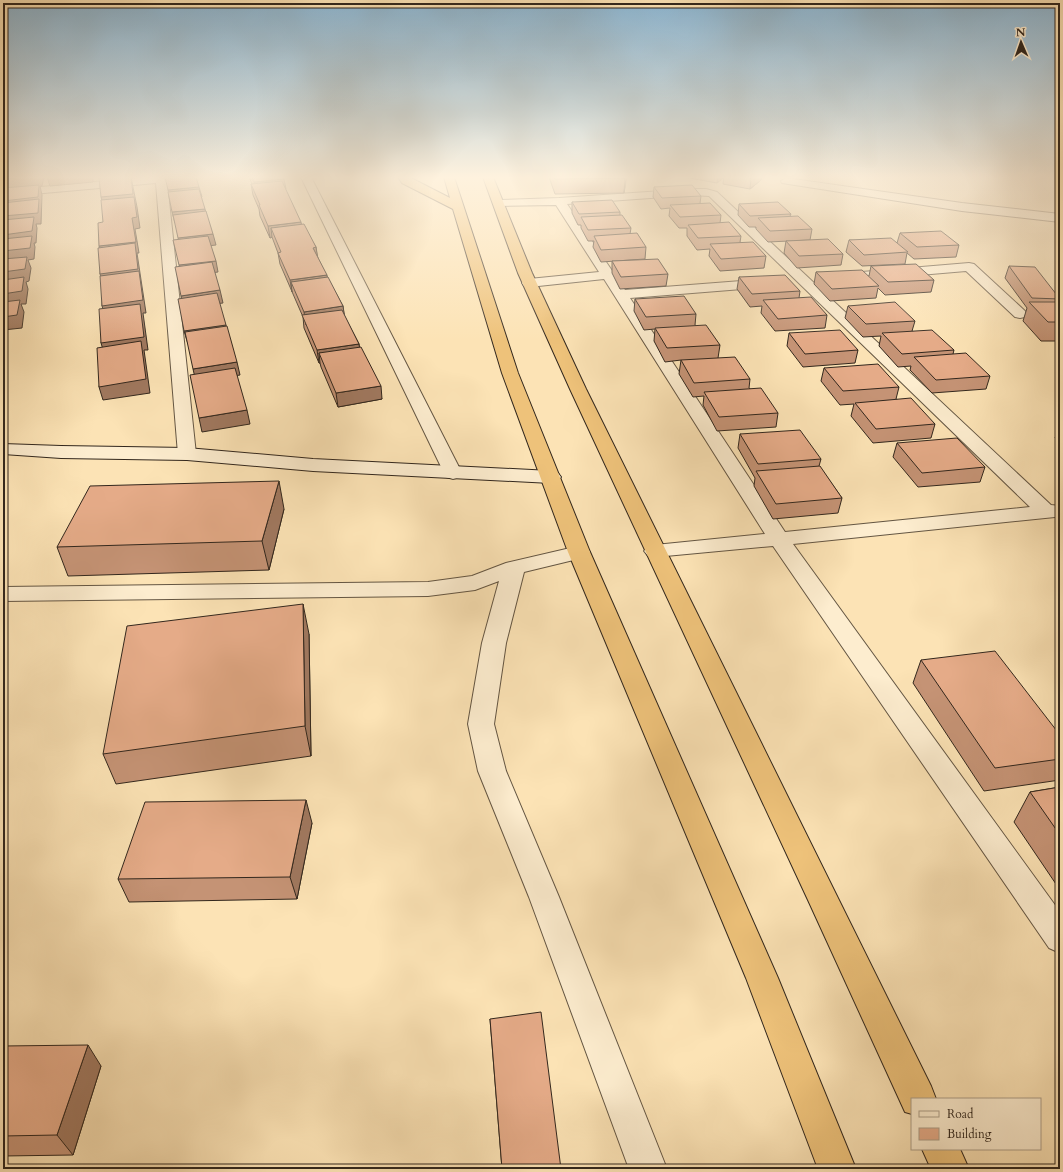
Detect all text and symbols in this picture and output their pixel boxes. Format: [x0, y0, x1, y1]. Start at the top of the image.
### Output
north arrow [1001, 22, 1041, 62]
text: N [1016, 25, 1026, 40]
legend [911, 1098, 1041, 1150]
text: Road [947, 1106, 974, 1122]
text: Building [947, 1126, 992, 1142]

